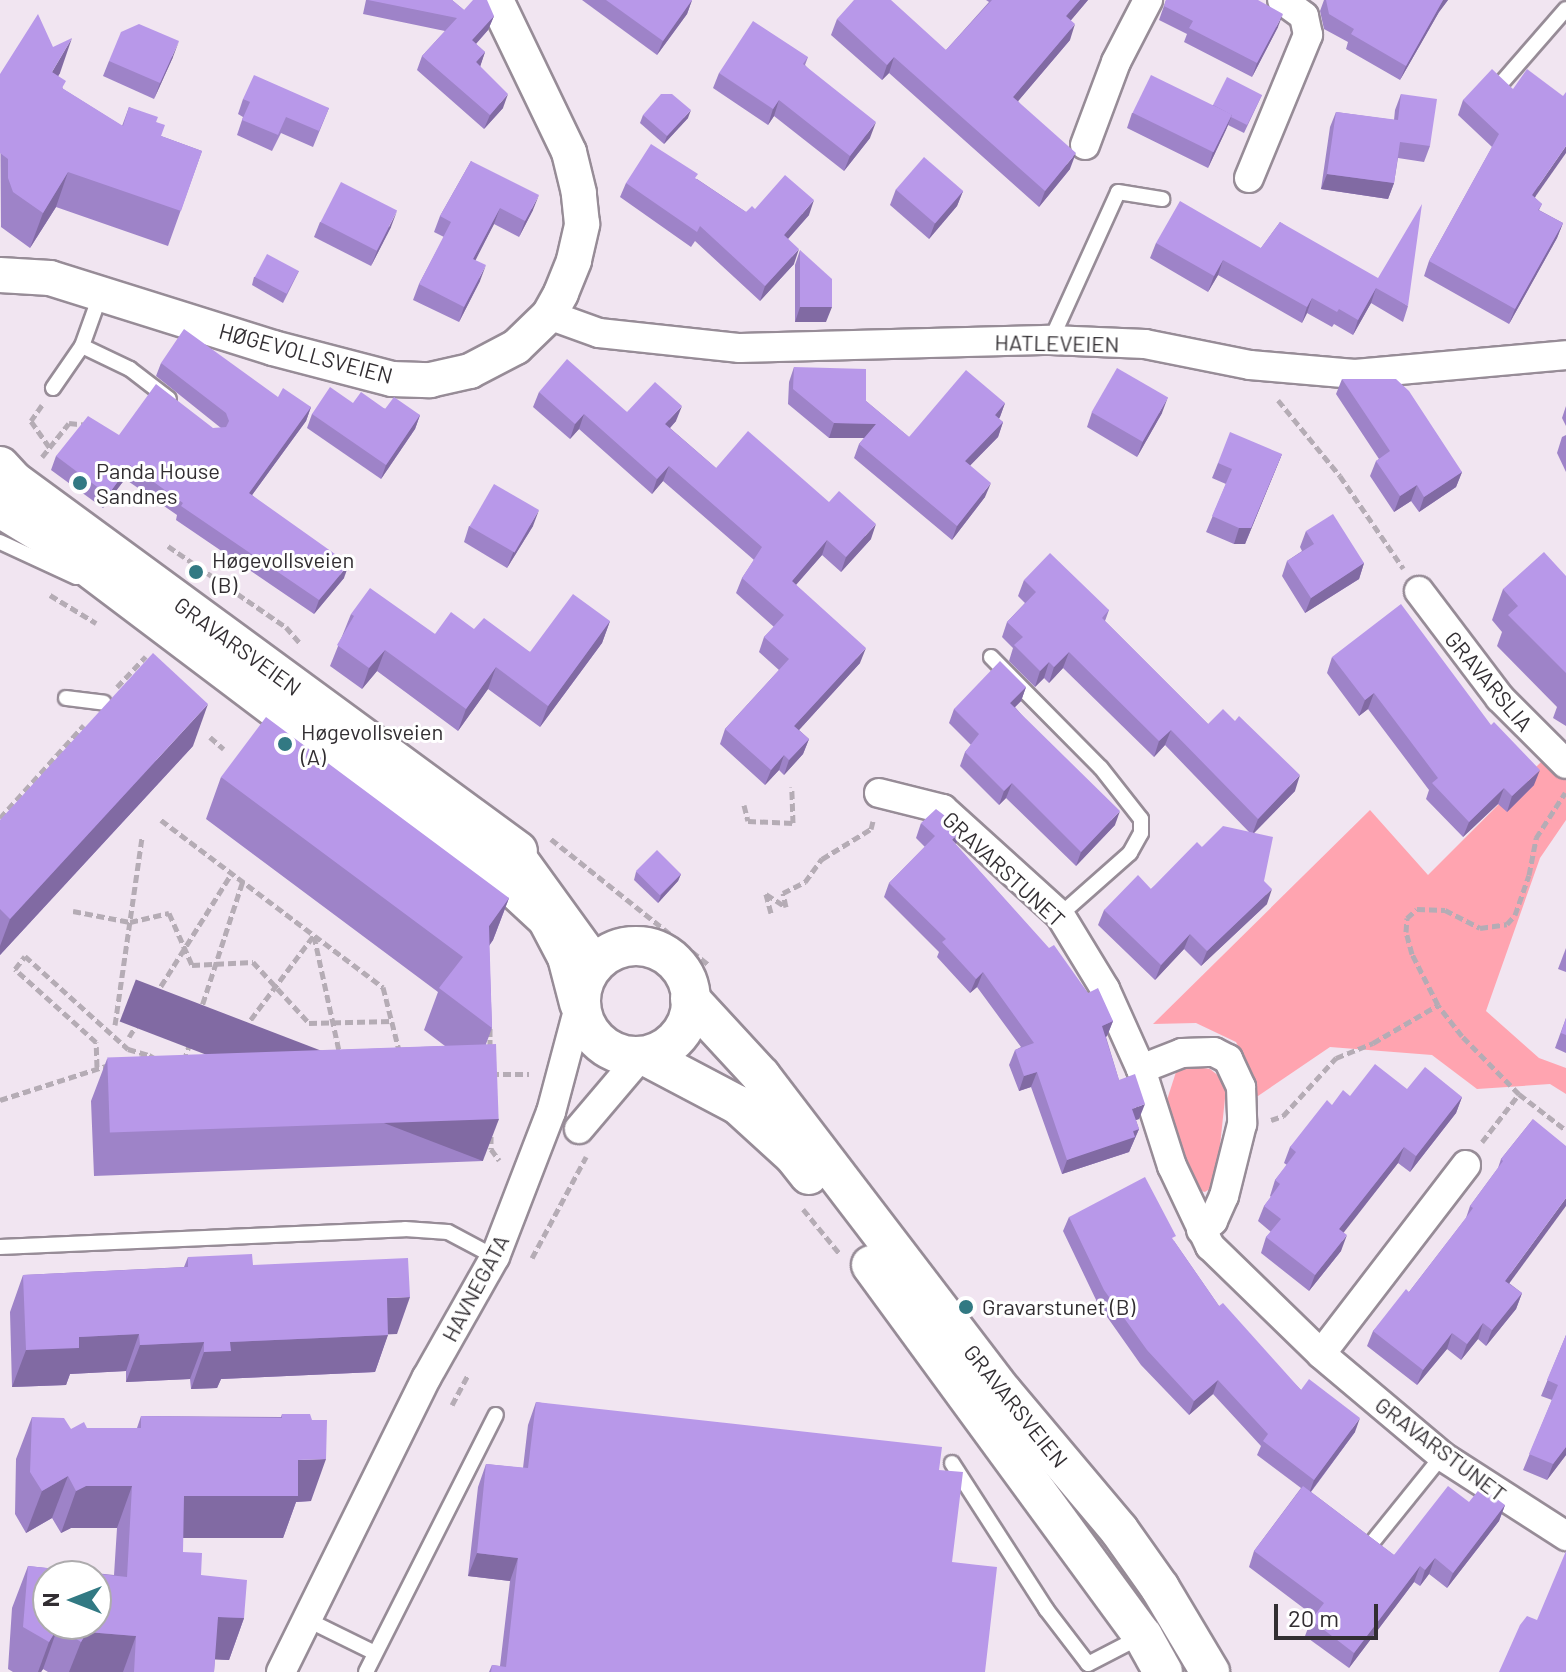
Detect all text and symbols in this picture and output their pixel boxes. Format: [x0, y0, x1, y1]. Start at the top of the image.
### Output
street label: HØGEVOLLSVEIEN [216, 317, 396, 389]
street label: HATLEVEIEN [994, 329, 1120, 357]
place label: Panda House Sandnes [96, 457, 220, 508]
marker: Panda House Sandnes [71, 474, 89, 492]
place label: Høgevollsveien (B) [212, 546, 354, 598]
marker: Høgevollsveien (B) [187, 563, 205, 581]
street label: GRAVARSVEIEN [169, 591, 307, 701]
street label: GRAVARSLIA [1440, 626, 1538, 736]
place label: Høgevollsveien (A) [301, 718, 443, 770]
marker: Høgevollsveien (A) [276, 735, 294, 753]
street label: GRAVARSTUNET [937, 806, 1071, 932]
street label: HAVNEGATA [436, 1230, 514, 1346]
place label: Gravarstunet (B) [982, 1294, 1135, 1320]
marker: Gravarstunet (B) [957, 1298, 975, 1316]
street label: GRAVARSVEIEN [958, 1339, 1074, 1473]
street label: GRAVARSTUNET [1370, 1391, 1512, 1507]
north arrow [32, 1560, 112, 1640]
scale bar [1278, 1588, 1382, 1638]
text: N [37, 1593, 63, 1607]
text: 20 m [1288, 1603, 1339, 1632]

